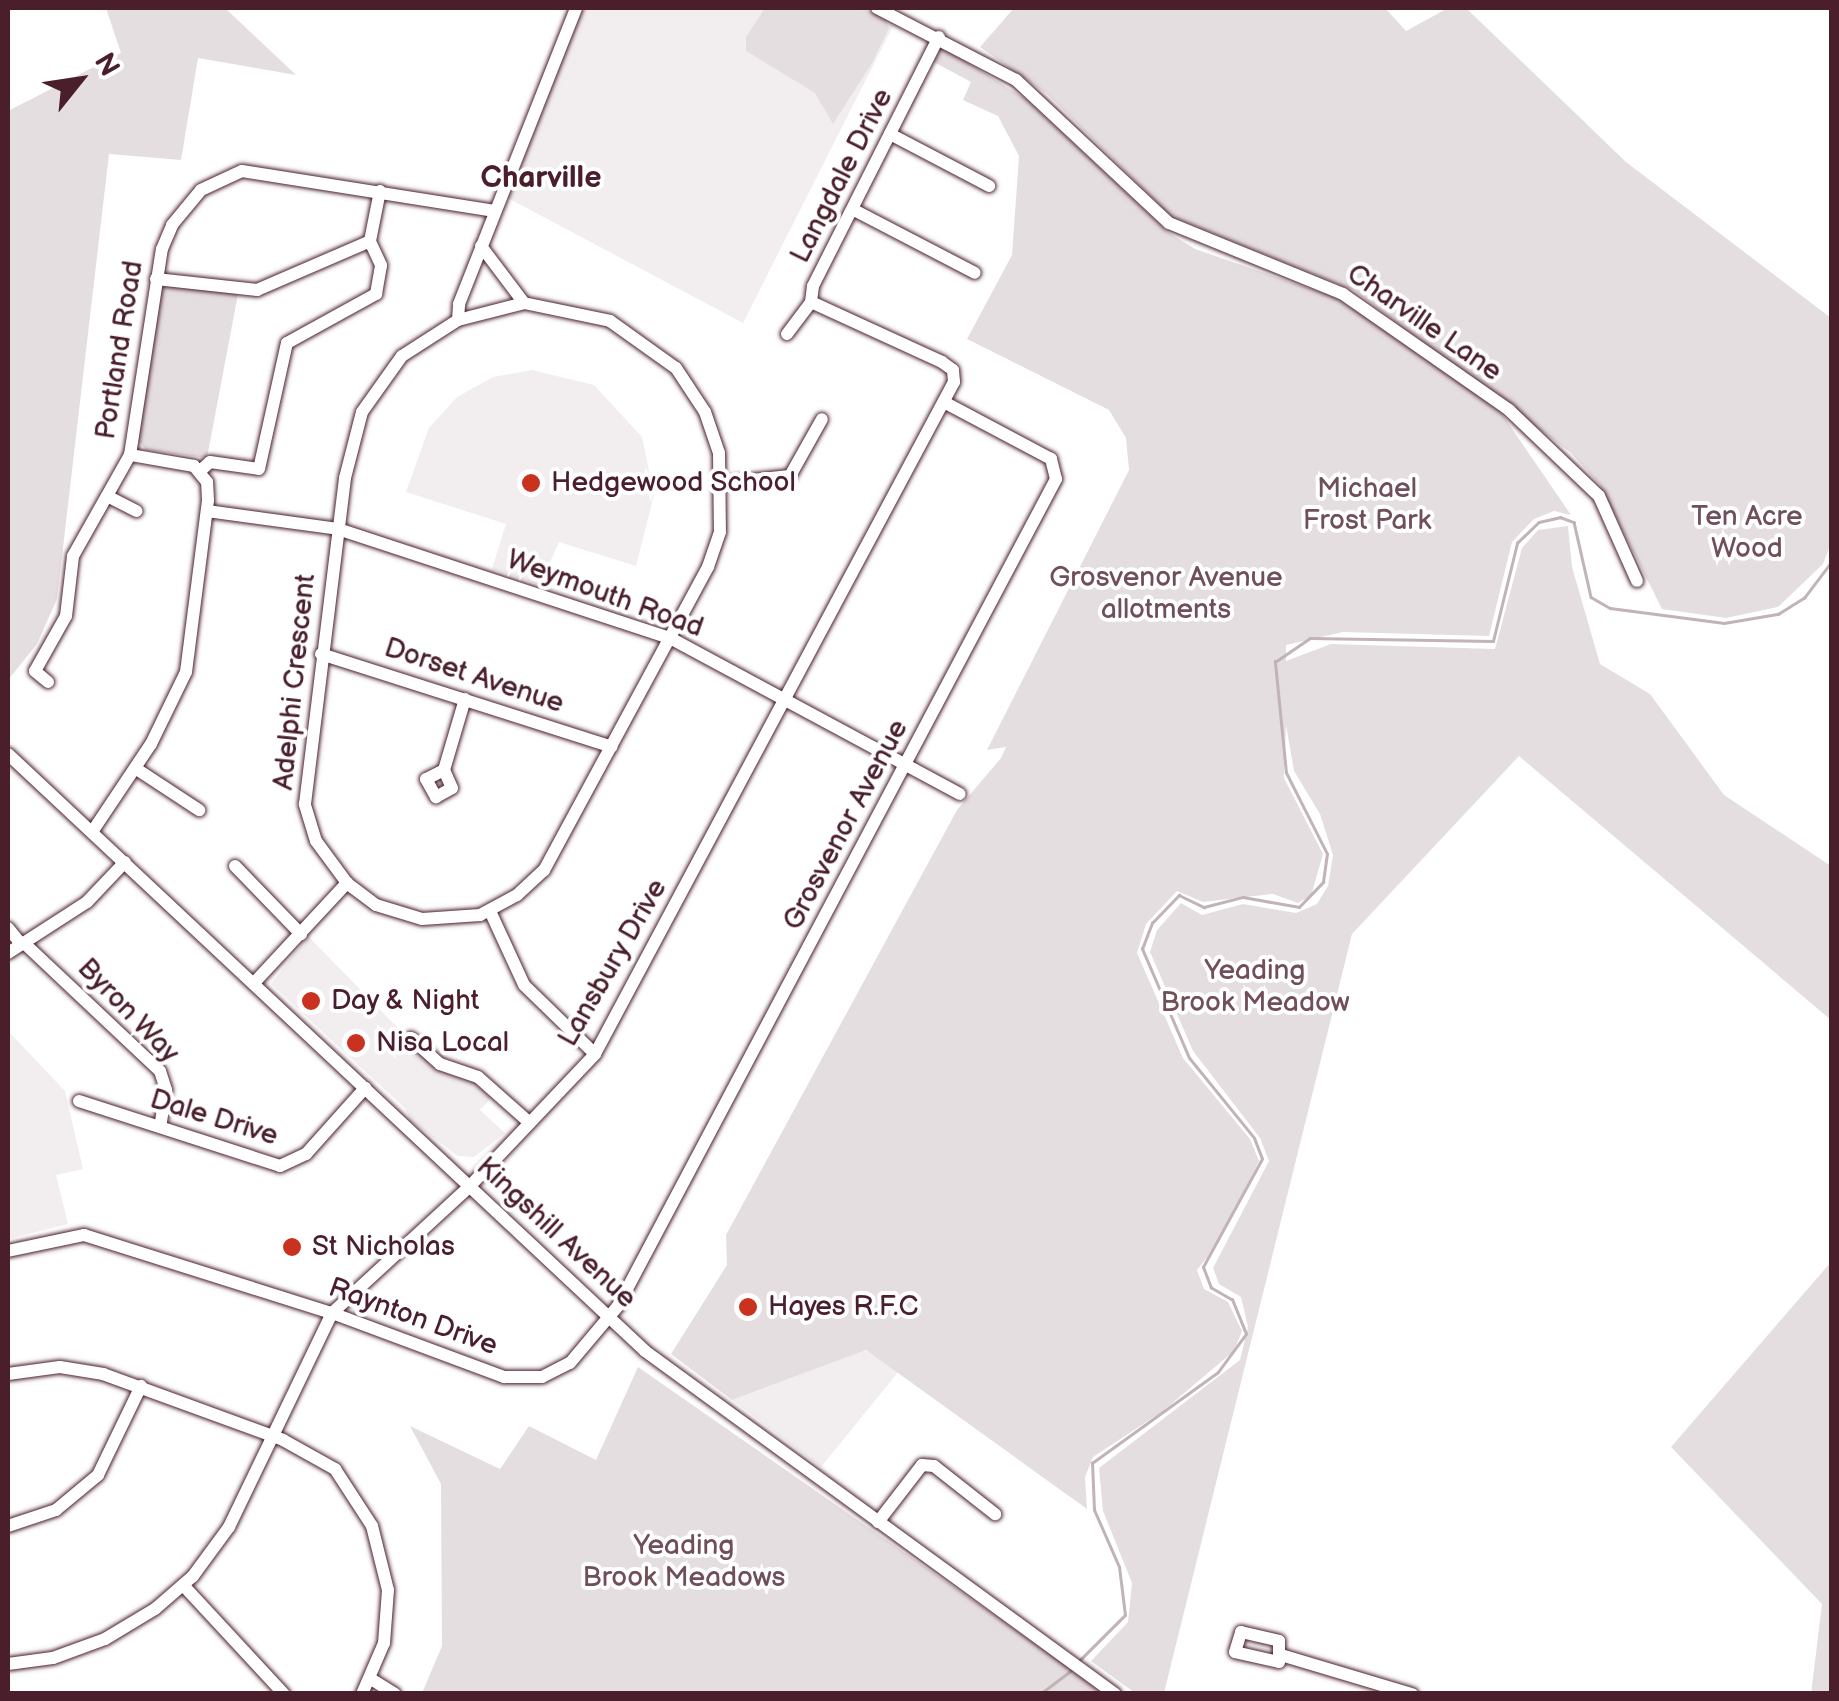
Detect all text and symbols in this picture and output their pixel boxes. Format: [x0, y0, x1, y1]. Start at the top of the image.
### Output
north arrow [30, 30, 130, 130]
text: N [87, 47, 126, 82]
street label: Langdale Drive [784, 83, 900, 269]
district label: Charville [481, 160, 601, 196]
street label: Charville Lane [1340, 257, 1508, 389]
street label: Portland Road [89, 258, 151, 442]
place label: Hedgewood School [551, 466, 796, 500]
marker: Hedgewood School [520, 472, 542, 494]
park label: Michael Frost Park [1303, 472, 1431, 538]
park label: Ten Acre Wood [1691, 500, 1803, 566]
street label: Weymouth Road [502, 543, 708, 645]
park label: Grosvenor Avenue allotments [1049, 561, 1283, 627]
street label: Adelphi Crescent [267, 572, 323, 792]
street label: Dorset Avenue [380, 631, 568, 721]
street label: Grosvenor Avenue [776, 714, 916, 936]
street label: Lansbury Drive [551, 873, 675, 1053]
street label: Byron Way [70, 951, 186, 1071]
park label: Yeading Brook Meadow [1161, 954, 1349, 1020]
place label: Day & Night [331, 984, 481, 1018]
marker: Day & Night [300, 990, 322, 1012]
place label: Nisa Local [376, 1026, 509, 1060]
marker: Nisa Local [345, 1032, 367, 1054]
street label: Dale Drive [146, 1083, 282, 1153]
street label: Kingshill Avenue [469, 1150, 643, 1316]
place label: St Nicholas [312, 1230, 455, 1264]
marker: St Nicholas [281, 1236, 303, 1258]
street label: Raynton Drive [324, 1271, 502, 1363]
place label: Hayes R.F.C [768, 1290, 918, 1324]
marker: Hayes R.F.C [737, 1296, 759, 1318]
park label: Yeading Brook Meadows [583, 1529, 785, 1595]

